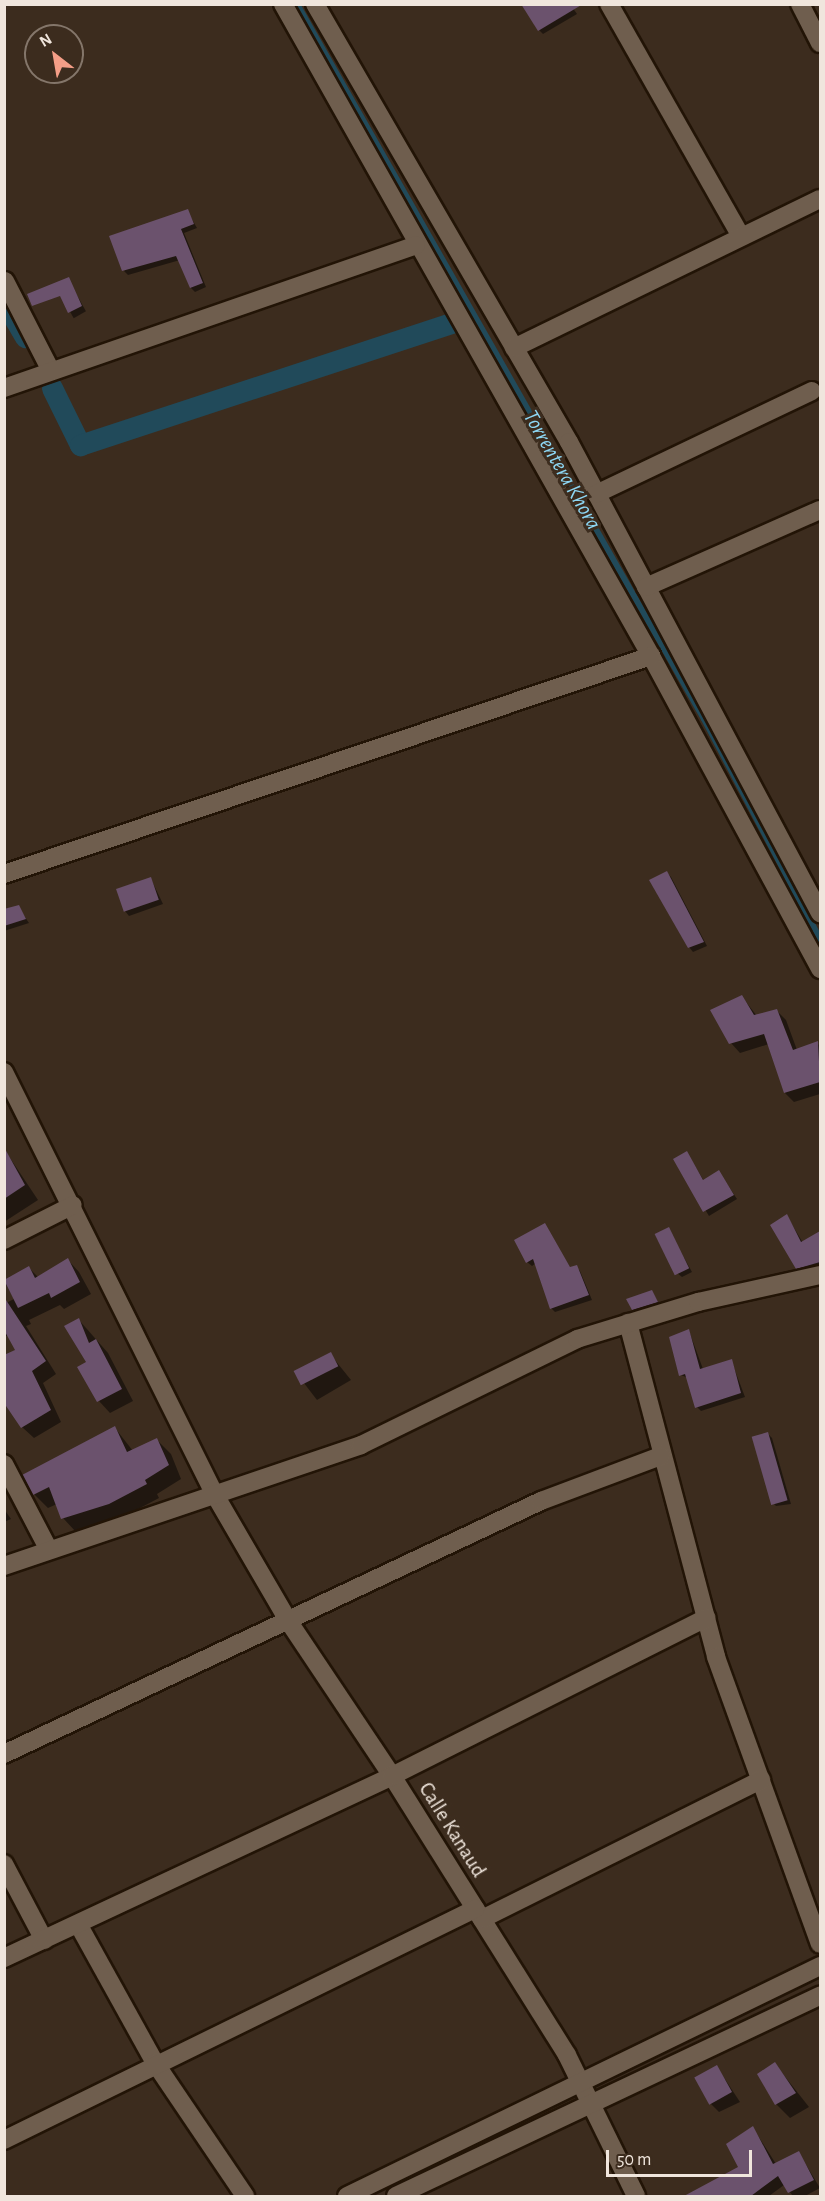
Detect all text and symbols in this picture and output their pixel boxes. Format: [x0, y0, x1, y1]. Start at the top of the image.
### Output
north arrow [24, 24, 84, 84]
text: N [37, 31, 55, 50]
water label: Torrentera Khora [517, 406, 607, 534]
street label: Calle Kanaud [413, 1778, 491, 1882]
scale bar [609, 2138, 754, 2176]
text: 50 m [617, 2151, 651, 2169]

